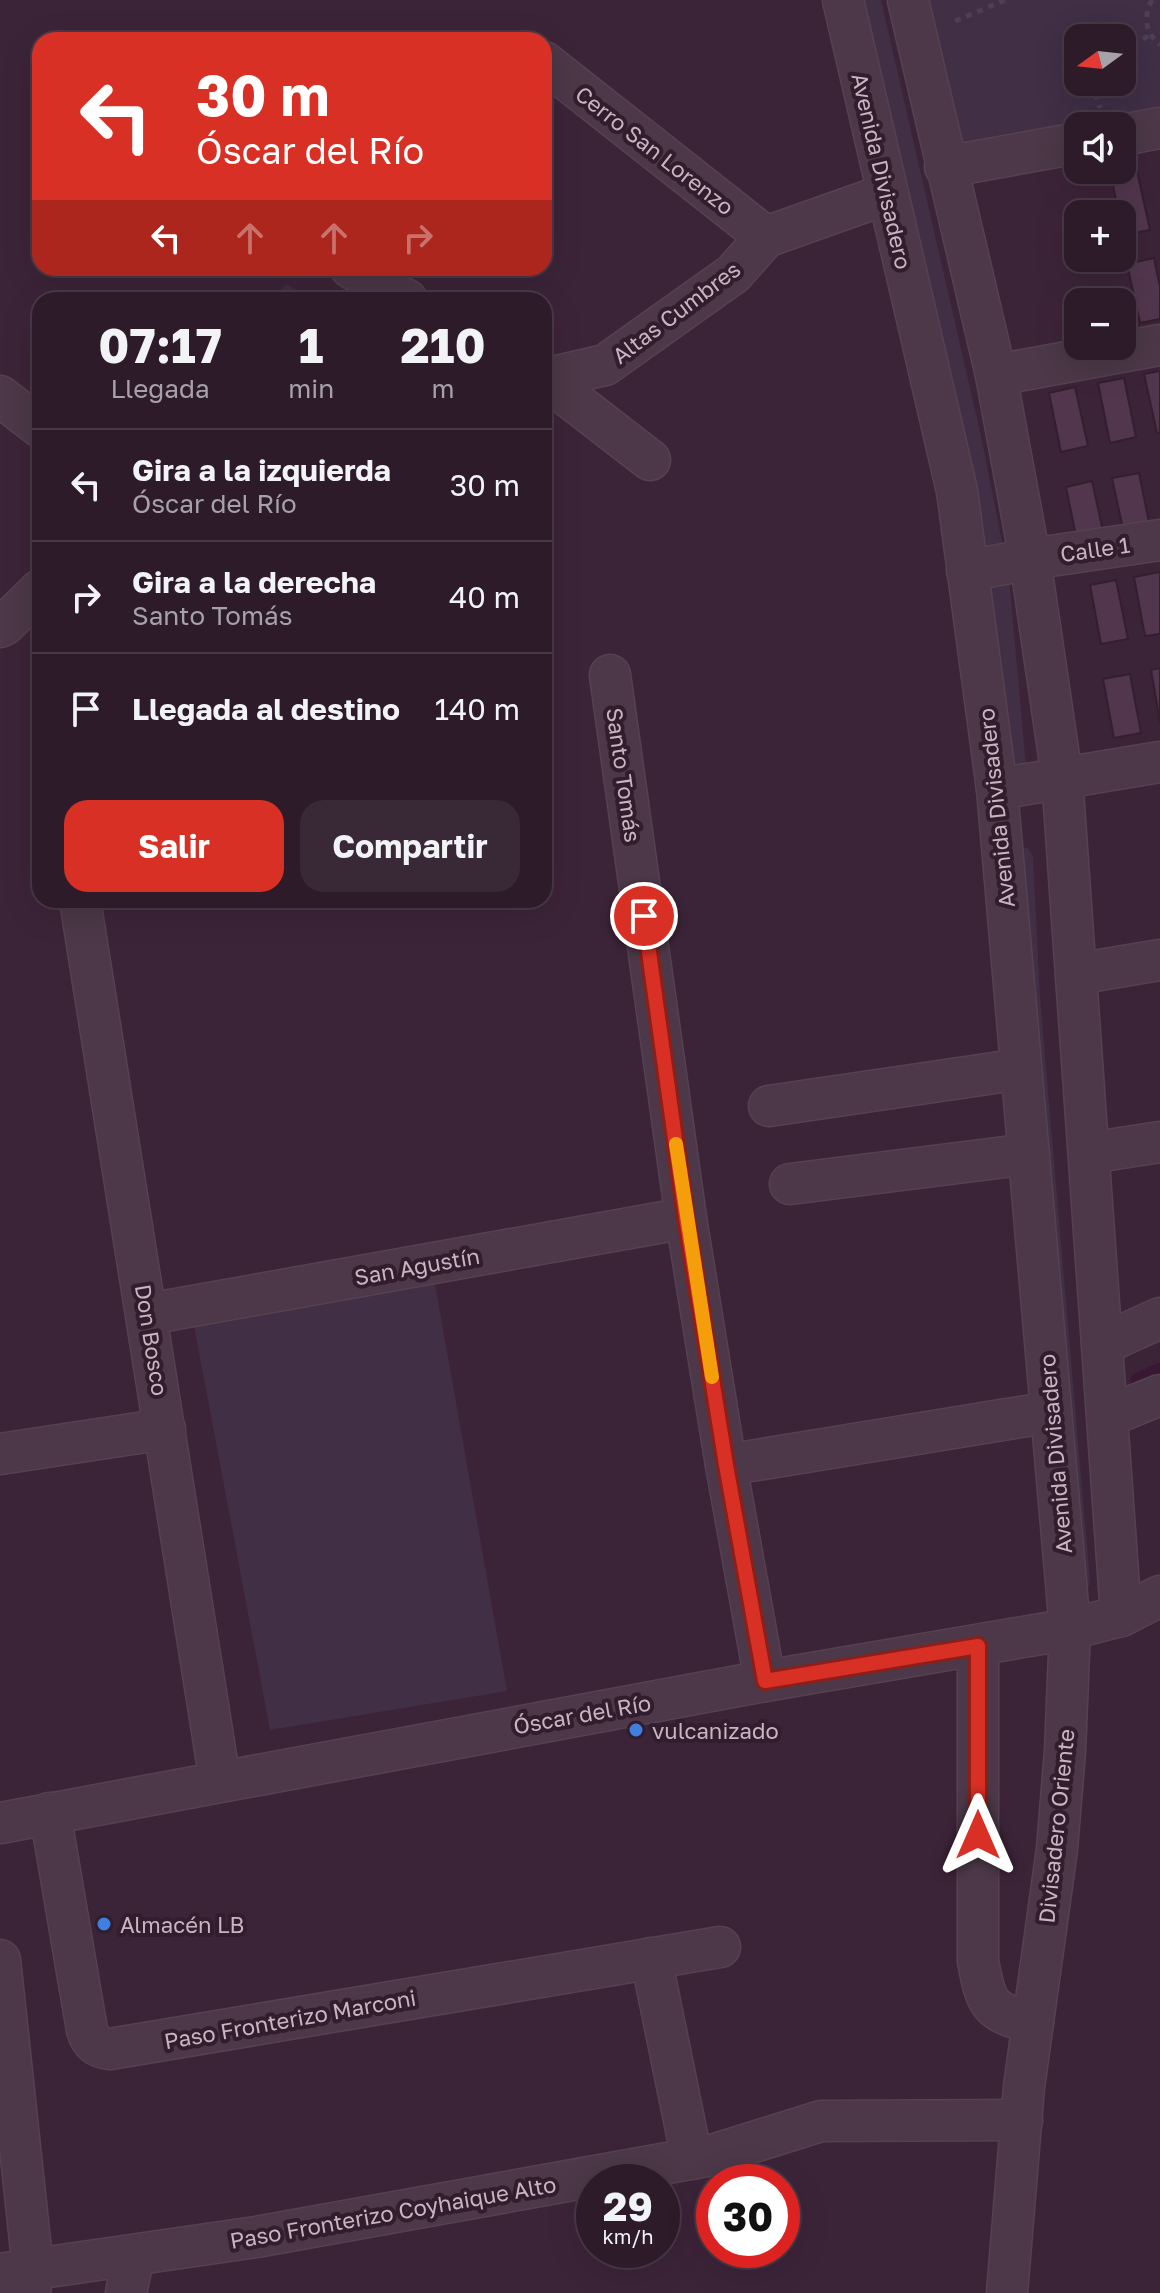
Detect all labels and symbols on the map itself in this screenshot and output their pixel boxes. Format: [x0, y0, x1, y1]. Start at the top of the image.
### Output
north arrow [1064, 24, 1136, 96]
street label: Avenida Divisadero [846, 70, 918, 272]
street label: Cerro San Lorenzo [570, 80, 740, 220]
street label: Altas Cumbres [607, 255, 745, 369]
street label: Calle 1 [1058, 531, 1132, 567]
street label: Santo Tomás [601, 706, 647, 844]
street label: Avenida Divisadero [972, 707, 1020, 909]
pin [610, 882, 678, 950]
street label: San Agustín [352, 1242, 482, 1290]
street label: Don Bosco [130, 1282, 174, 1398]
street label: Avenida Divisadero [1033, 1353, 1077, 1555]
street label: Óscar del Río [511, 1689, 653, 1739]
place label: vulcanizado [652, 1717, 779, 1744]
marker: vulcanizado [627, 1721, 645, 1739]
street label: Divisadero Oriente [1032, 1727, 1080, 1925]
position arrow [936, 1793, 1020, 1877]
place label: Almacén LB [120, 1911, 244, 1938]
marker: Almacén LB [95, 1915, 113, 1933]
street label: Paso Fronterizo Marconi [162, 1984, 418, 2054]
speed limit sign: 30 [696, 2164, 800, 2268]
street label: Paso Fronterizo Coyhaique Alto [228, 2170, 558, 2254]

